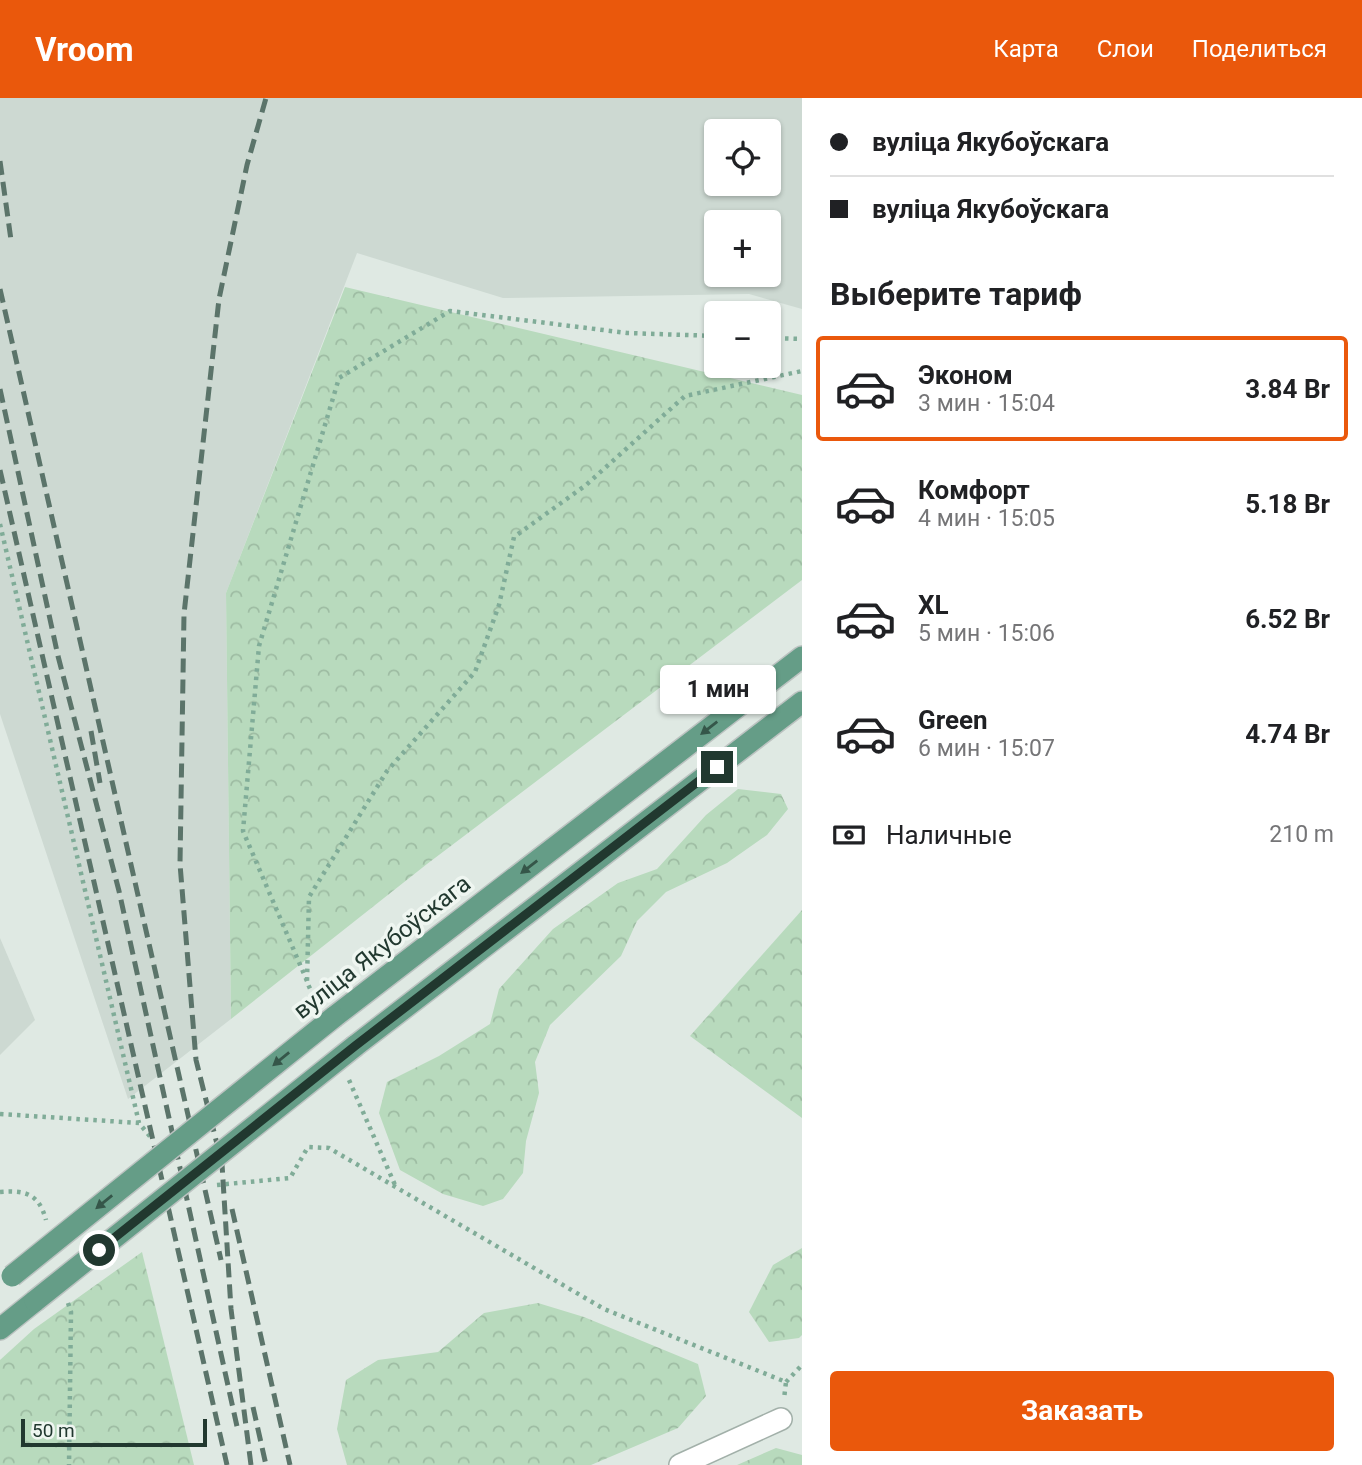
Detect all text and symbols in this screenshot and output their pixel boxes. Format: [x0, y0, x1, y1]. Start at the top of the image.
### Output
text: Vroom [35, 30, 134, 69]
text: Карта [993, 35, 1059, 63]
text: Слои [1097, 35, 1154, 63]
text: Поделиться [1192, 35, 1327, 63]
map controls [704, 119, 781, 378]
button: locate [704, 119, 781, 196]
text: вуліца Якубоўскага [872, 127, 1109, 157]
text: вуліца Якубоўскага [872, 194, 1109, 224]
button: + [704, 210, 781, 287]
text: Выберите тариф [830, 275, 1082, 313]
button: − [704, 301, 781, 378]
icon: car [834, 357, 897, 420]
text: Эконом [918, 360, 1013, 390]
text: 3.84 Br [1245, 374, 1330, 404]
text: 3 мин · 15:04 [918, 390, 1055, 417]
icon: car [834, 472, 897, 535]
text: Комфорт [918, 475, 1030, 505]
text: 5.18 Br [1245, 489, 1330, 519]
text: 4 мин · 15:05 [918, 505, 1055, 532]
icon: car [834, 587, 897, 650]
text: XL [918, 590, 949, 620]
text: 6.52 Br [1245, 604, 1330, 634]
text: 5 мин · 15:06 [918, 620, 1055, 647]
callout: 1 мин [659, 666, 775, 714]
text: 1 мин [687, 676, 749, 703]
icon: car [834, 702, 897, 765]
text: Green [918, 705, 988, 735]
text: 4.74 Br [1245, 719, 1330, 749]
one-way arrow [700, 721, 718, 735]
text: 6 мин · 15:07 [918, 735, 1055, 762]
route end [701, 751, 733, 783]
icon: cash [830, 816, 868, 854]
text: Наличные [886, 820, 1012, 850]
text: 210 m [1269, 821, 1334, 848]
one-way arrow [520, 859, 538, 874]
street label: вуліца Якубоўскага [288, 869, 476, 1025]
one-way arrow [272, 1052, 290, 1067]
one-way arrow [95, 1194, 112, 1209]
route start [83, 1234, 115, 1266]
button: Заказать [830, 1371, 1334, 1451]
scale bar [21, 1416, 206, 1448]
text: 50 m [32, 1419, 75, 1442]

